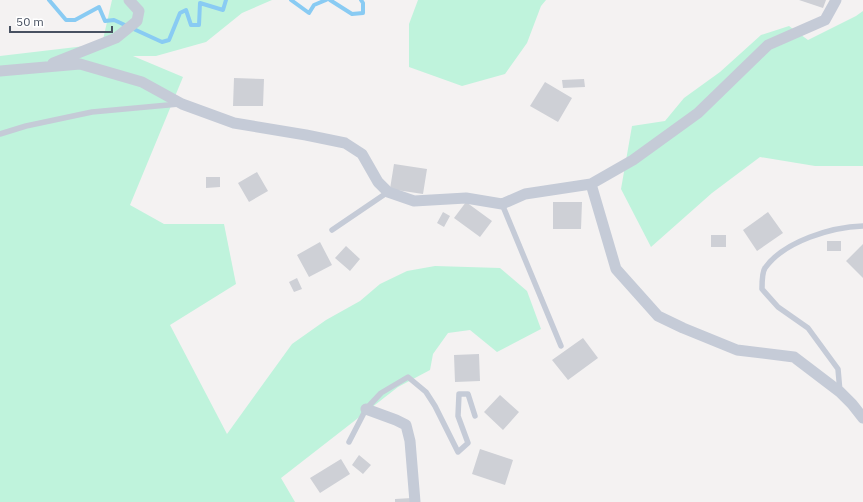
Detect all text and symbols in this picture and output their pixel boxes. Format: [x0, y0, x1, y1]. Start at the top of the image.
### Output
scale bar [10, 8, 112, 34]
text: 50 m [16, 14, 44, 29]

